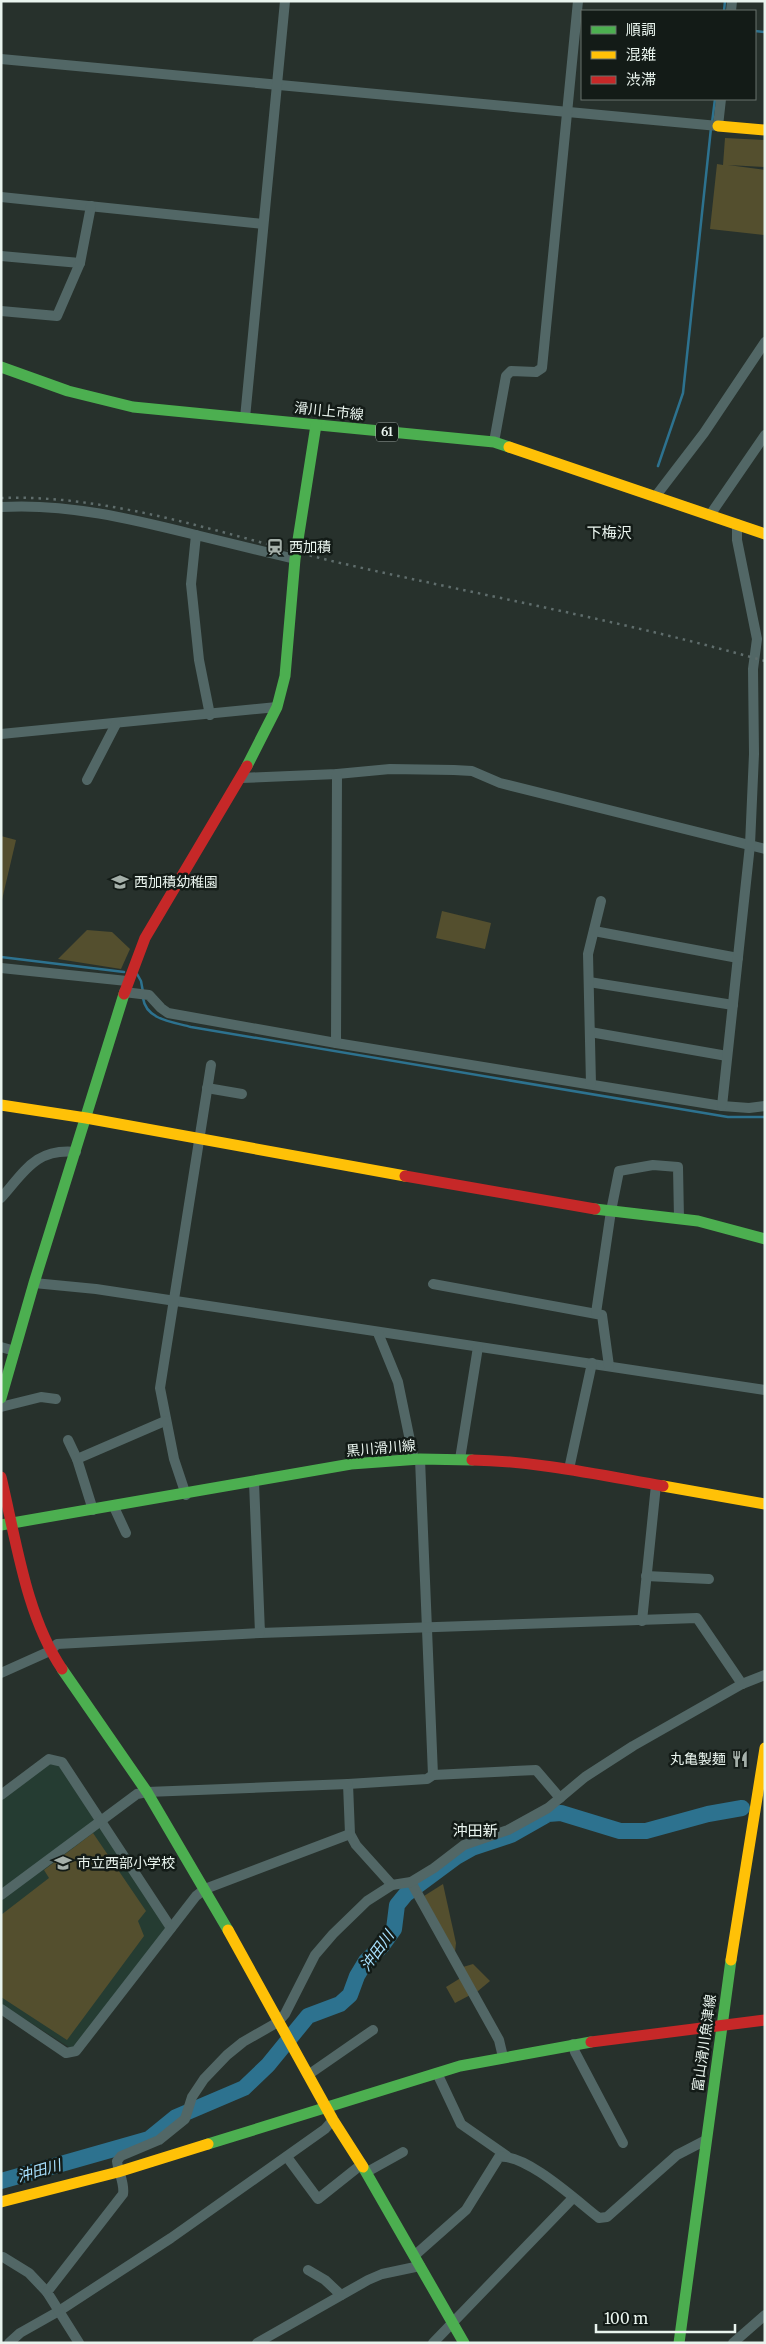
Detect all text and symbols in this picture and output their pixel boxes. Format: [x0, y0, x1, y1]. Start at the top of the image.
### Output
legend [581, 10, 756, 100]
text: 順調 [626, 20, 656, 39]
text: 混雑 [626, 45, 656, 64]
text: 渋滞 [626, 70, 656, 89]
street label: 滑川上市線 [293, 398, 365, 424]
road number: 61 [376, 422, 398, 442]
district label: 下梅沢 [586, 523, 632, 542]
station icon: 西加積 [265, 537, 285, 557]
place label: 西加積 [289, 538, 331, 556]
school or university icon: 西加積幼稚園 [110, 872, 130, 892]
place label: 西加積幼稚園 [134, 873, 218, 891]
street label: 黒川滑川線 [345, 1436, 417, 1460]
restaurant icon: 丸亀製麺 [730, 1749, 750, 1769]
place label: 丸亀製麺 [670, 1750, 726, 1768]
district label: 沖田新 [452, 1821, 498, 1840]
school or university icon: 市立西部小学校 [53, 1853, 73, 1873]
place label: 市立西部小学校 [77, 1854, 175, 1872]
water label: 沖田川 [356, 1925, 399, 1974]
street label: 富山滑川魚津線 [688, 1993, 720, 2093]
water label: 沖田川 [15, 2155, 65, 2186]
scale bar [596, 2302, 735, 2334]
text: 100 m [604, 2309, 648, 2328]

